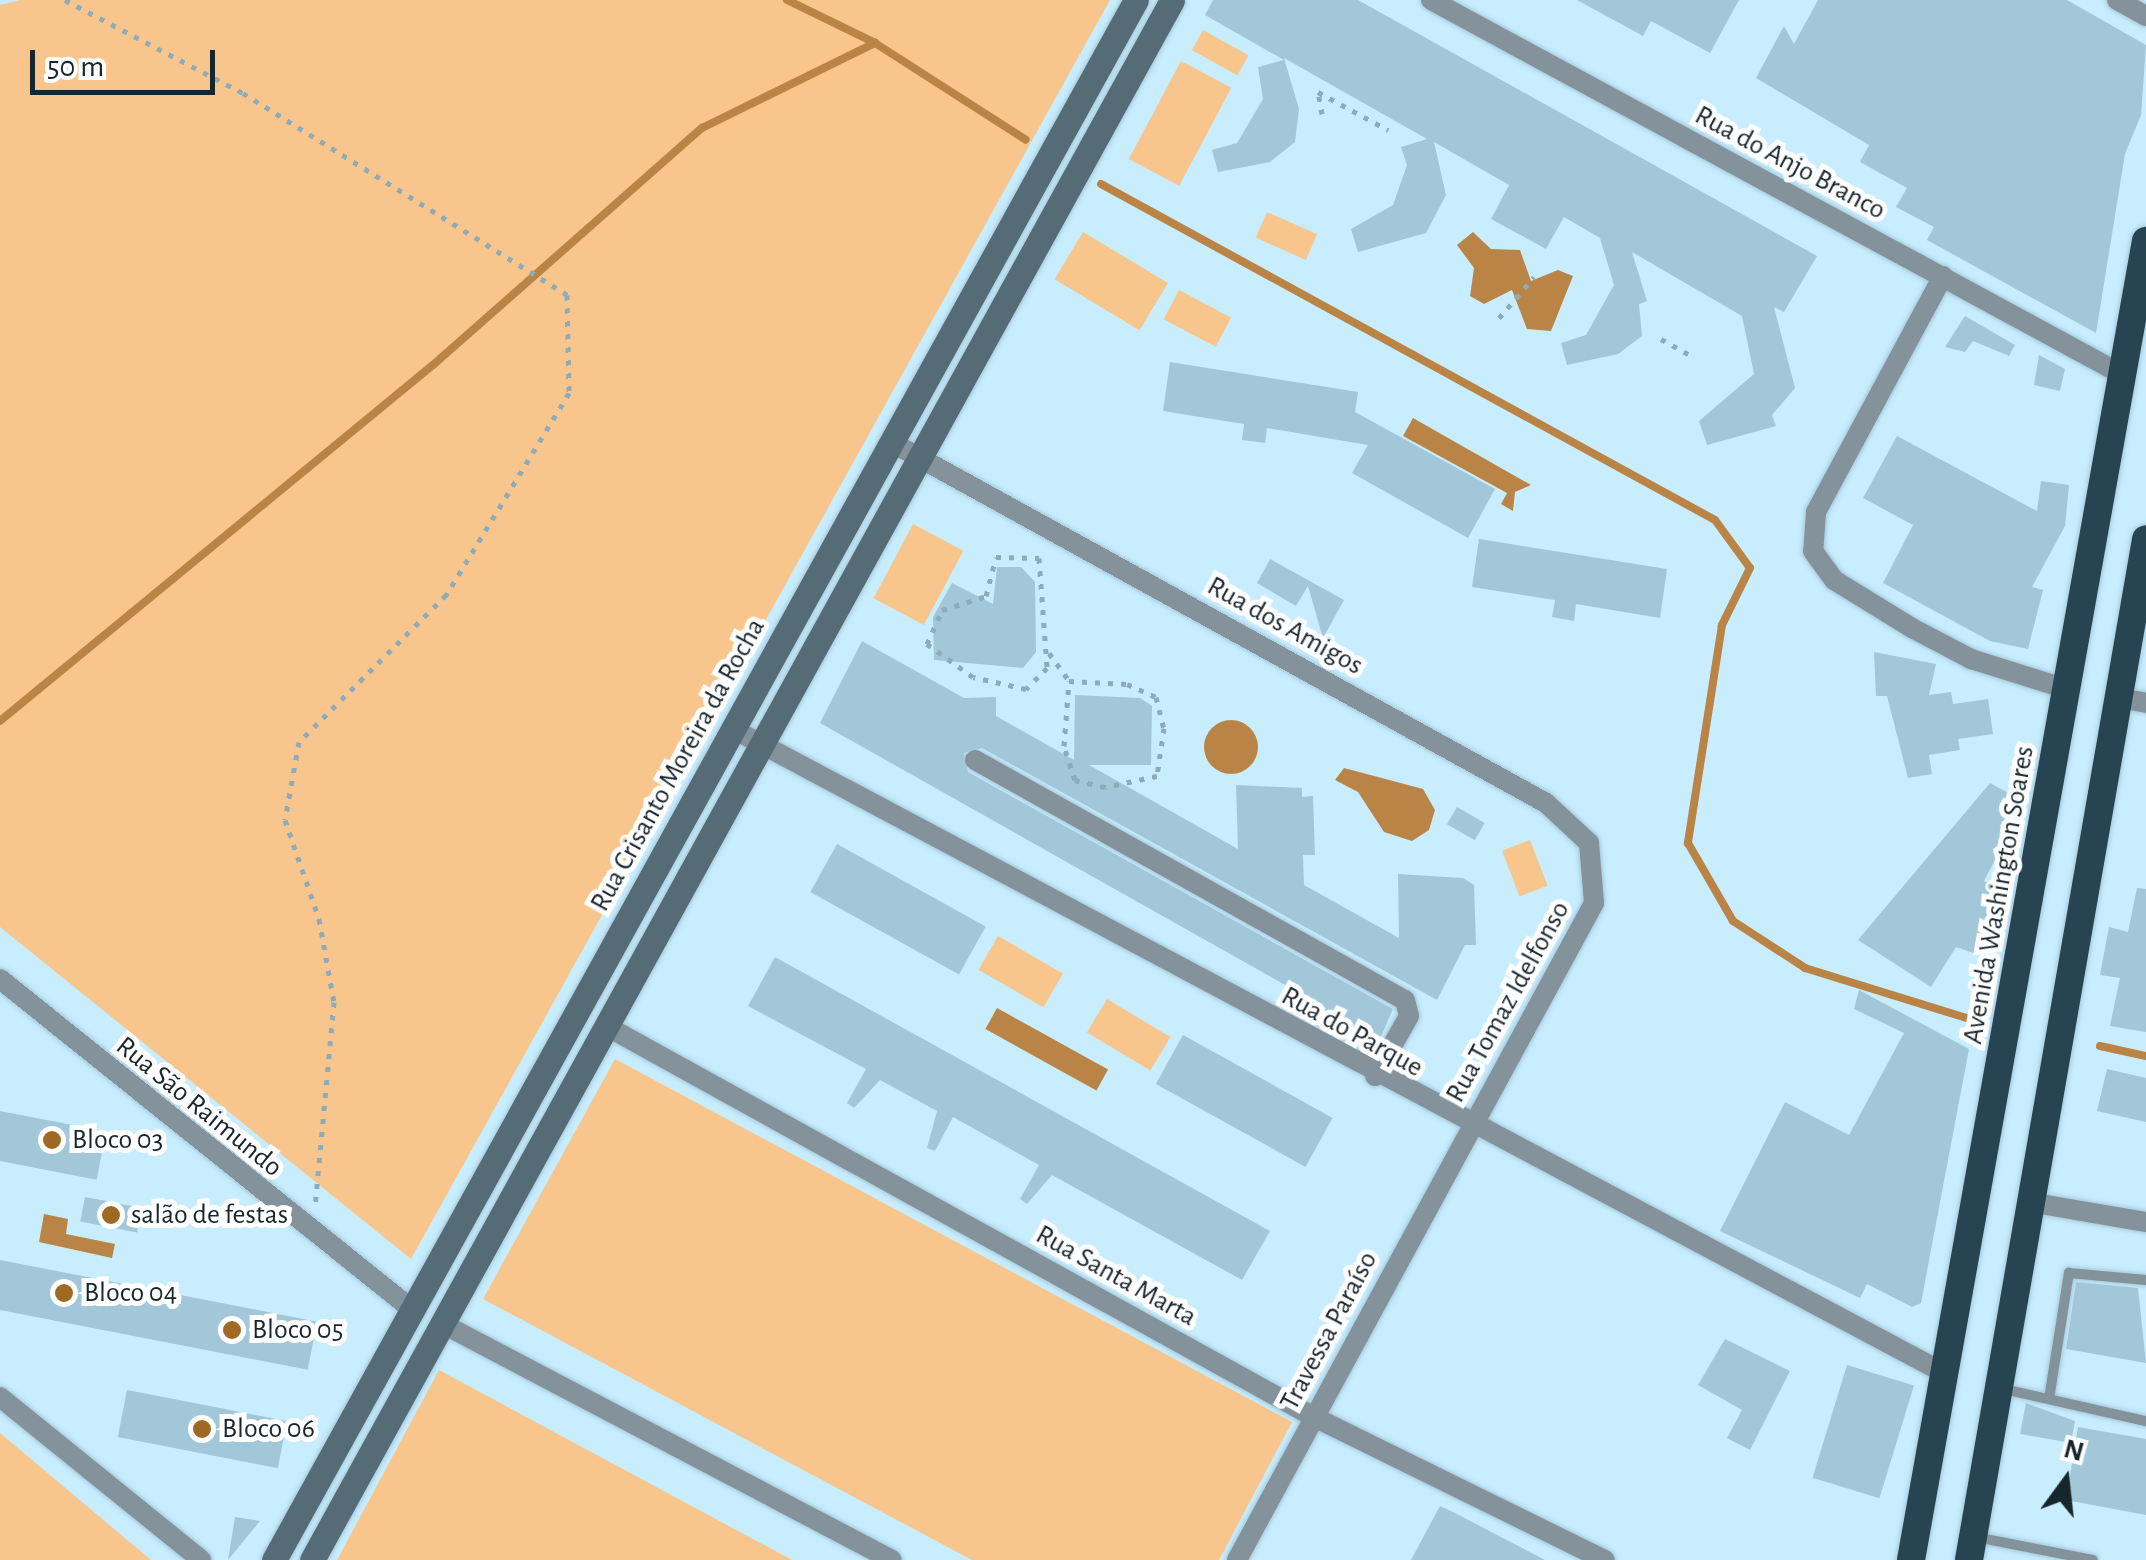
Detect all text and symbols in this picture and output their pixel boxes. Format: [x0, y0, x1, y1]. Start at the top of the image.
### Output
scale bar [35, 30, 220, 92]
text: 50 m [47, 52, 104, 82]
street label: Rua do Anjo Branco [1689, 99, 1891, 227]
street label: Rua dos Amigos [1201, 569, 1369, 683]
street label: Rua Crisanto Moreira da Rocha [583, 613, 773, 917]
street label: Avenida Washington Soares [1956, 743, 2042, 1047]
street label: Rua Tomaz Idelfonso [1439, 895, 1577, 1109]
street label: Rua do Parque [1275, 979, 1429, 1085]
street label: Rua São Raimundo [109, 1030, 289, 1184]
place label: Bloco 03 [72, 1123, 163, 1157]
marker: Bloco 03 [41, 1129, 63, 1151]
place label: salão de festas [131, 1198, 288, 1232]
marker: salão de festas [100, 1204, 122, 1226]
street label: Rua Santa Marta [1030, 1218, 1202, 1334]
street label: Travessa Paraíso [1273, 1246, 1385, 1416]
place label: Bloco 04 [84, 1276, 177, 1310]
marker: Bloco 04 [53, 1282, 75, 1304]
place label: Bloco 05 [252, 1313, 343, 1347]
marker: Bloco 05 [221, 1319, 243, 1341]
place label: Bloco 06 [222, 1412, 315, 1446]
marker: Bloco 06 [191, 1418, 213, 1440]
north arrow [2016, 1430, 2116, 1530]
text: N [2061, 1435, 2087, 1467]

